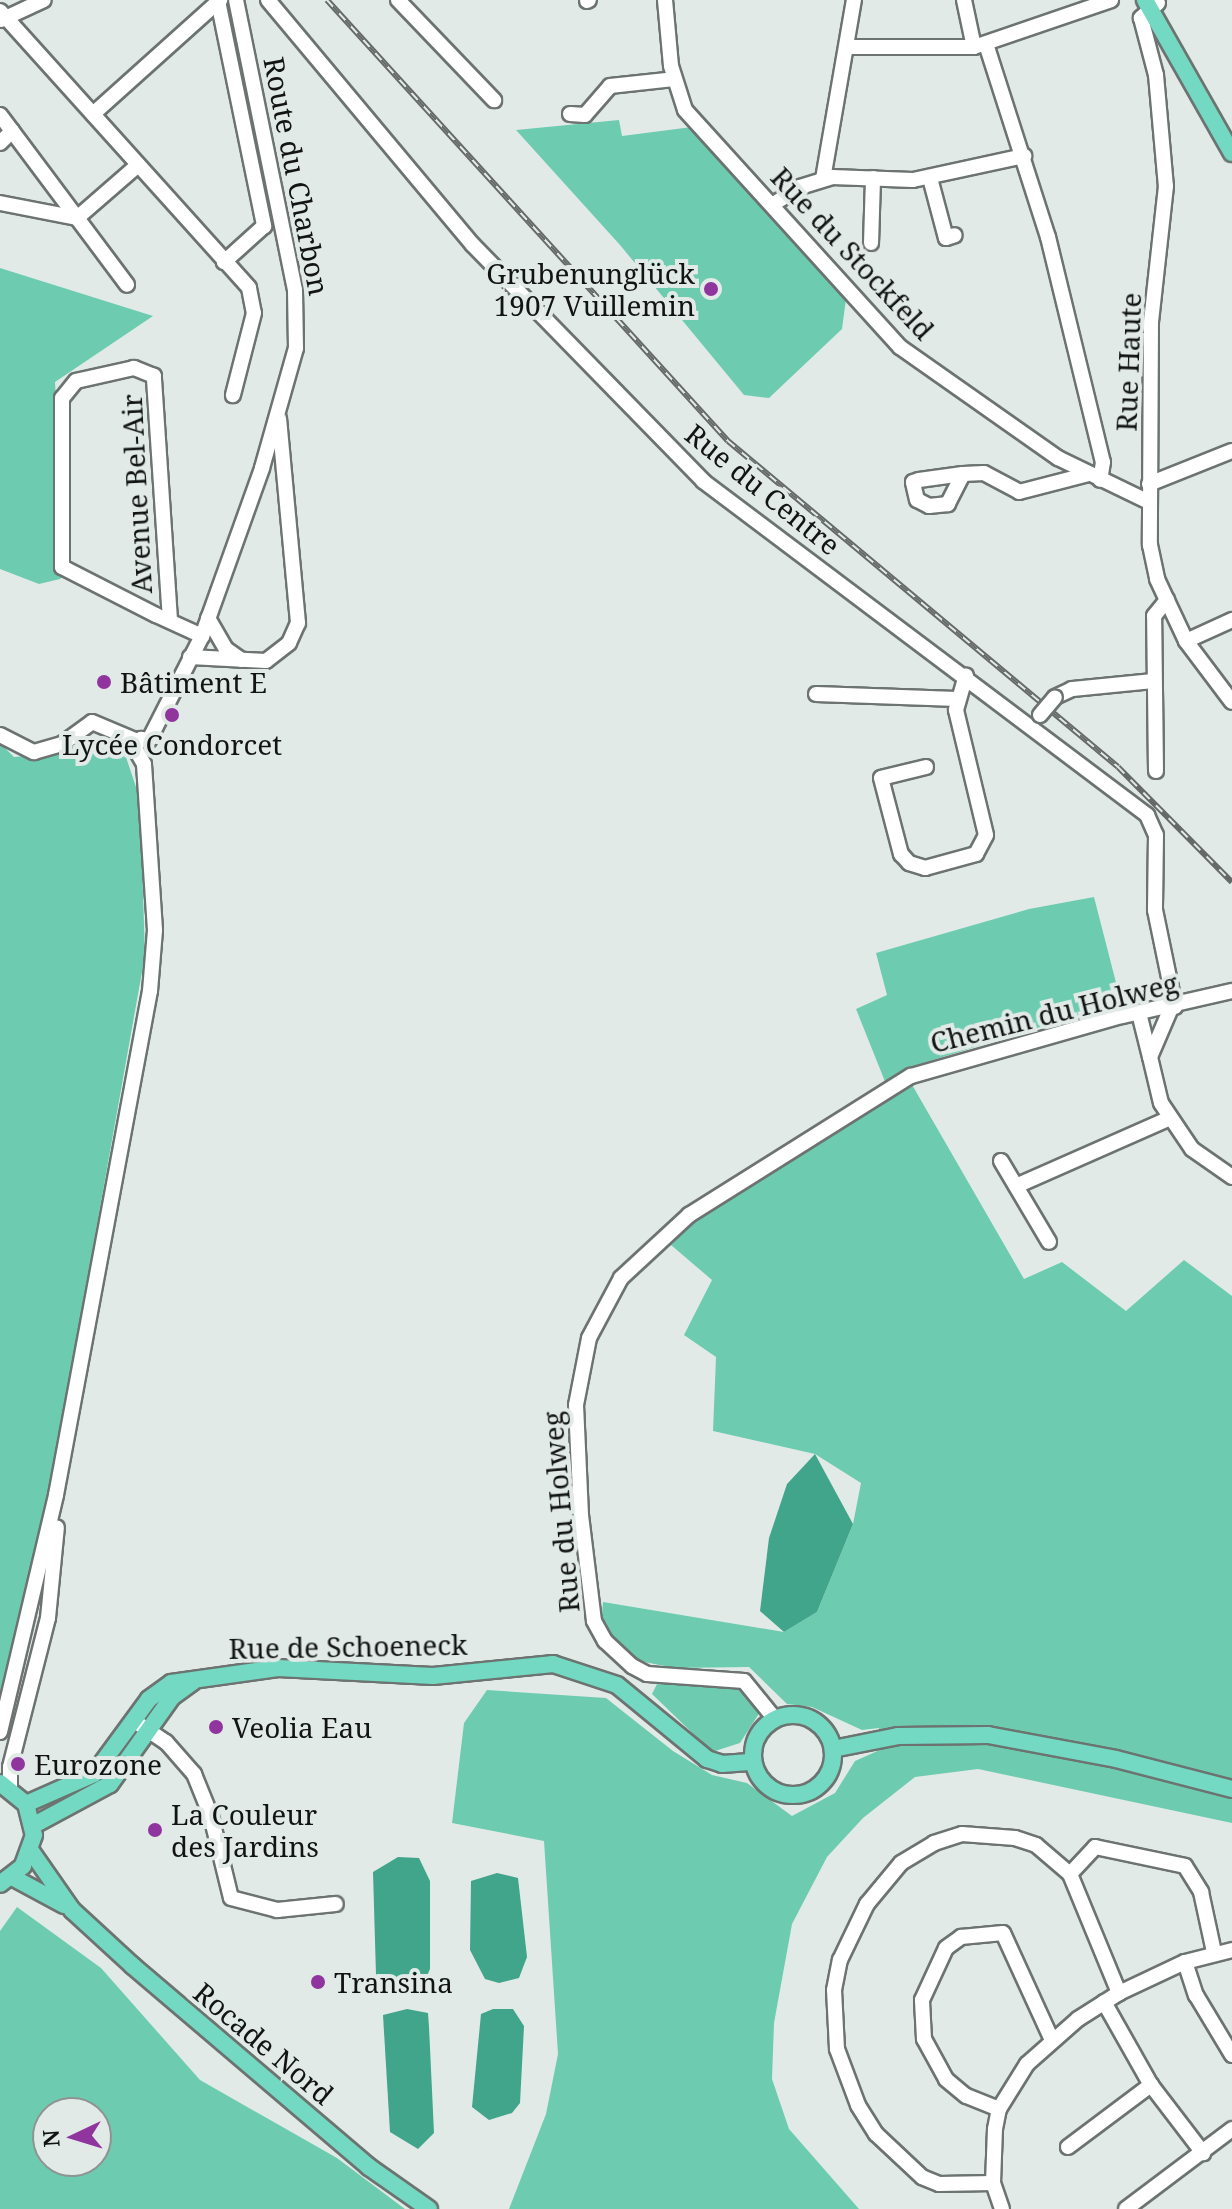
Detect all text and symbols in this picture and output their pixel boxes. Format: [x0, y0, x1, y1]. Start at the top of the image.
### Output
street label: Route du Charbon [257, 54, 337, 298]
street label: Rue du Stockfeld [765, 160, 941, 346]
place label: Grubenunglück 1907 Vuillemin [486, 256, 695, 322]
marker: Grubenunglück 1907 Vuillemin [702, 280, 720, 298]
street label: Rue Haute [1109, 292, 1147, 432]
street label: Avenue Bel-Air [114, 393, 158, 595]
street label: Rue du Centre [679, 416, 847, 562]
place label: Bâtiment E [120, 665, 267, 699]
marker: Bâtiment E [95, 673, 113, 691]
marker: Lycée Condorcet [163, 706, 181, 724]
place label: Lycée Condorcet [62, 727, 282, 761]
street label: Chemin du Holweg [927, 965, 1181, 1059]
street label: Rue du Holweg [534, 1410, 586, 1614]
street label: Rue de Schoeneck [228, 1627, 468, 1665]
place label: Veolia Eau [232, 1710, 372, 1744]
marker: Veolia Eau [207, 1718, 225, 1736]
place label: Eurozone [34, 1747, 162, 1781]
marker: Eurozone [9, 1755, 27, 1773]
place label: La Couleur des Jardins [171, 1797, 319, 1863]
marker: La Couleur des Jardins [146, 1821, 164, 1839]
place label: Transina [334, 1965, 453, 1999]
marker: Transina [309, 1973, 327, 1991]
street label: Rocade Nord [188, 1975, 340, 2111]
north arrow [32, 2097, 112, 2177]
text: N [34, 2129, 66, 2148]

